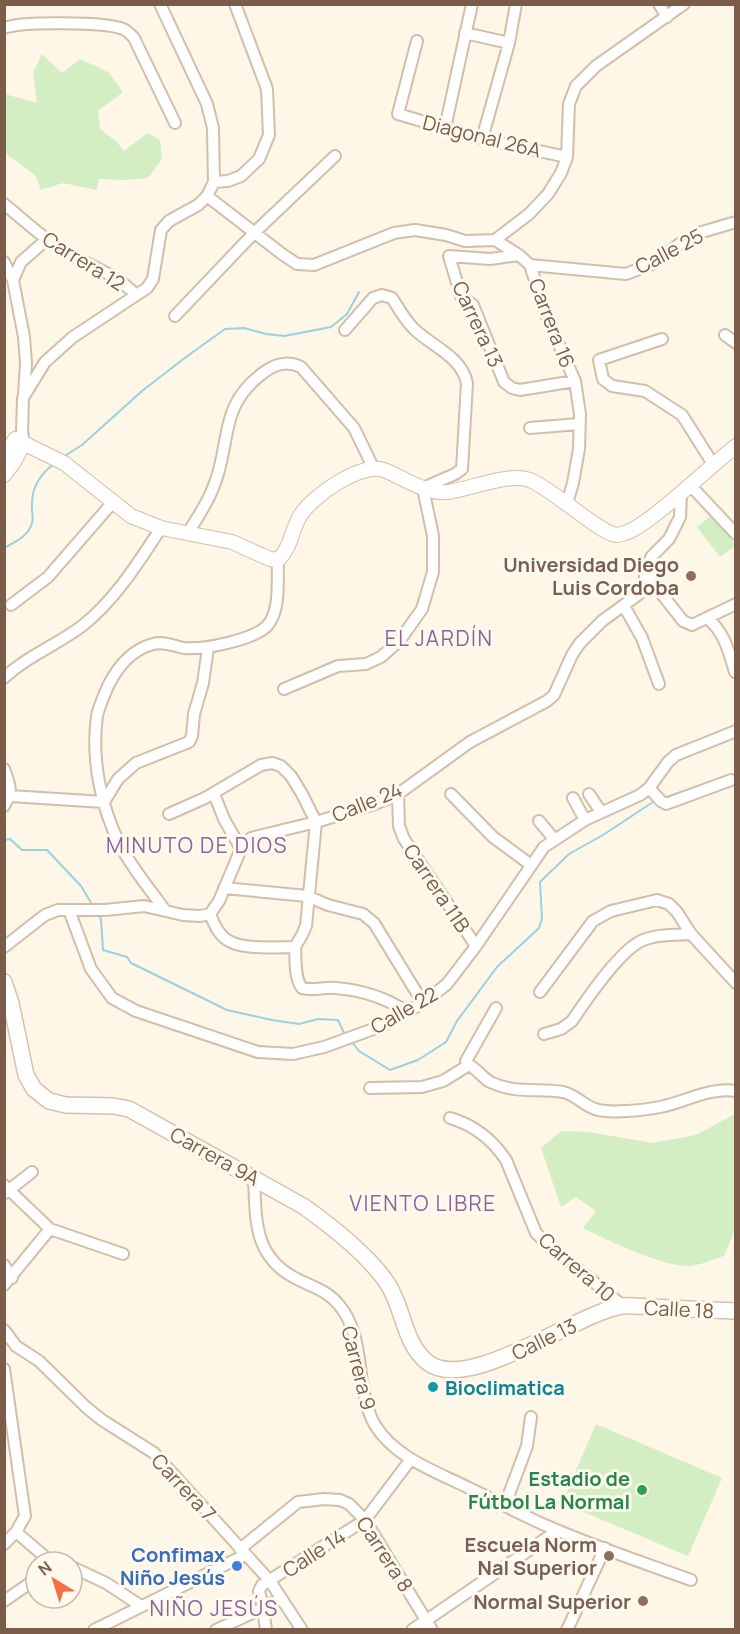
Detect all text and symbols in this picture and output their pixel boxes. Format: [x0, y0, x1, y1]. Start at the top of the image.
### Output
street label: Diagonal 26A [420, 108, 544, 164]
street label: Calle 25 [630, 222, 708, 280]
street label: Carrera 12 [38, 225, 130, 297]
street label: Carrera 16 [523, 275, 581, 371]
street label: Carrera 13 [446, 277, 510, 371]
place label: Universidad Diego Luis Cordoba [503, 551, 679, 601]
marker: Universidad Diego Luis Cordoba [684, 569, 698, 583]
district label: EL JARDÍN [385, 624, 493, 652]
street label: Calle 24 [328, 776, 406, 828]
district label: MINUTO DE DIOS [106, 831, 288, 859]
street label: Carrera 11B [398, 839, 476, 937]
street label: Calle 22 [366, 980, 442, 1040]
street label: Carrera 9A [165, 1120, 265, 1192]
district label: VIENTO LIBRE [349, 1189, 497, 1217]
street label: Carrera 10 [533, 1226, 621, 1308]
street label: Calle 18 [643, 1294, 715, 1324]
street label: Calle 13 [507, 1312, 581, 1366]
street label: Carrera 9 [336, 1323, 382, 1413]
place label: Bioclimatica [445, 1374, 565, 1401]
marker: Bioclimatica [426, 1380, 440, 1394]
street label: Carrera 7 [146, 1447, 222, 1527]
place label: Estadio de Fútbol La Normal [468, 1465, 630, 1515]
marker: Estadio de Fútbol La Normal [635, 1483, 649, 1497]
street label: Carrera 8 [351, 1511, 419, 1597]
street label: Calle 14 [277, 1523, 351, 1583]
place label: Escuela Norm Nal Superior [465, 1531, 597, 1581]
place label: Confimax Niño Jesús [120, 1541, 225, 1591]
marker: Escuela Norm Nal Superior [602, 1549, 616, 1563]
north arrow [24, 1550, 84, 1610]
text: N [33, 1556, 56, 1580]
marker: Confimax Niño Jesús [230, 1559, 244, 1573]
place label: Normal Superior [473, 1588, 631, 1615]
district label: NIÑO JESÚS [149, 1594, 279, 1622]
marker: Normal Superior [636, 1594, 650, 1608]

